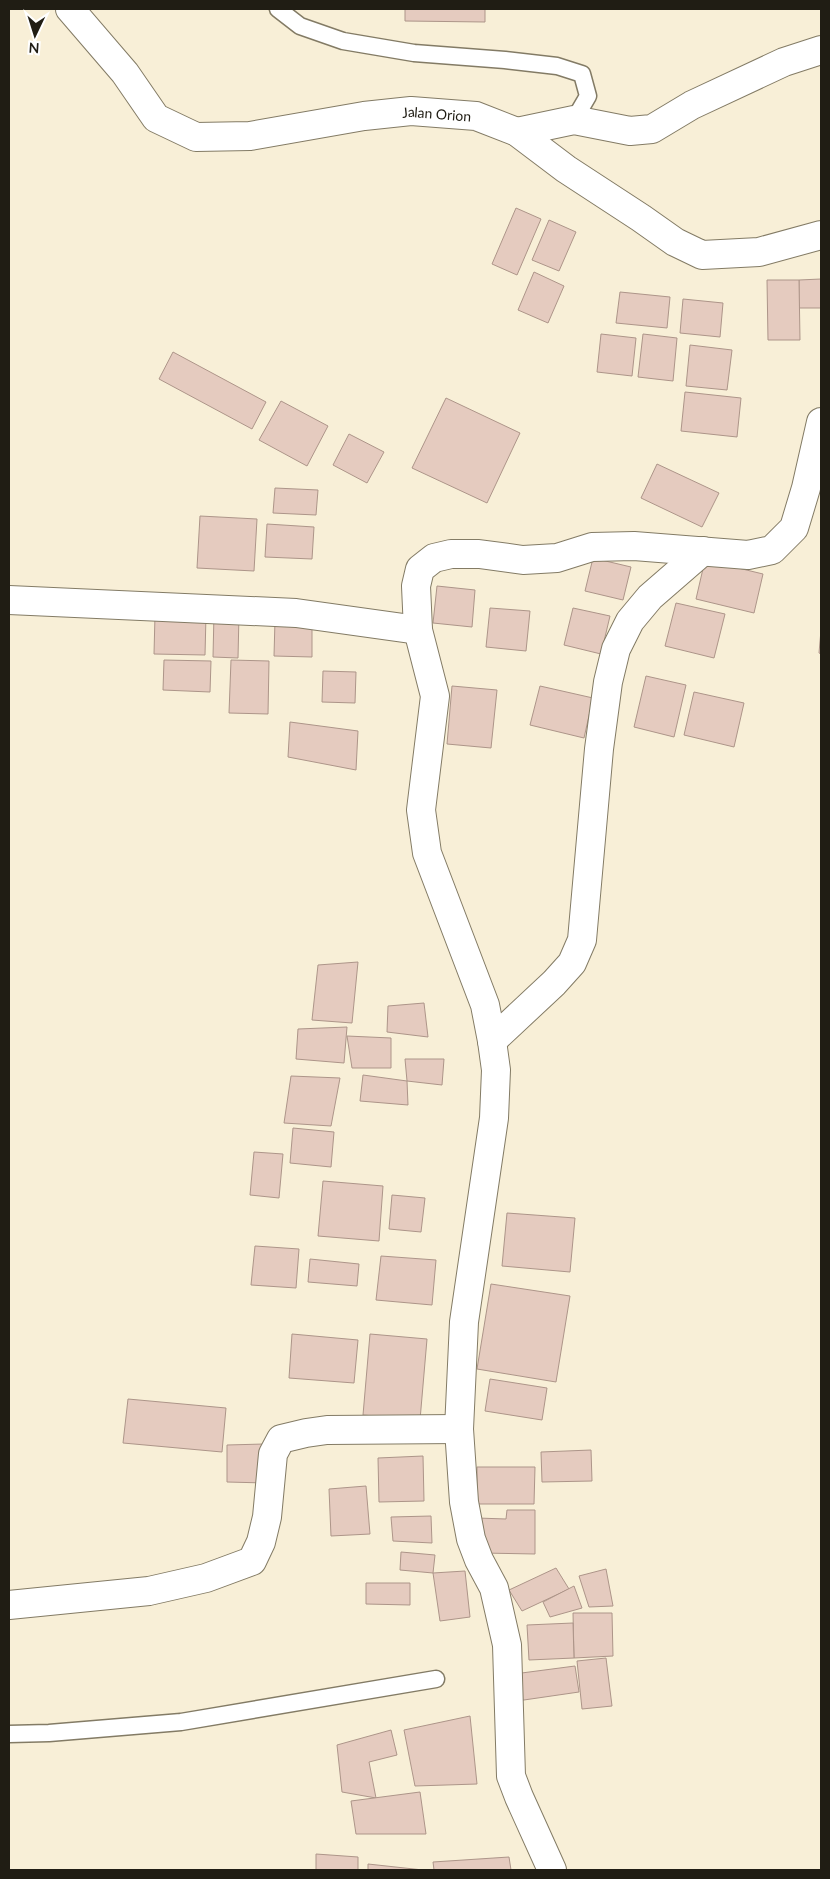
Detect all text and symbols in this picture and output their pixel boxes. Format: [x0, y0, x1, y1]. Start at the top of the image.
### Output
north arrow [10, 10, 60, 60]
text: N [28, 40, 40, 57]
street label: Jalan Orion [401, 102, 472, 124]

